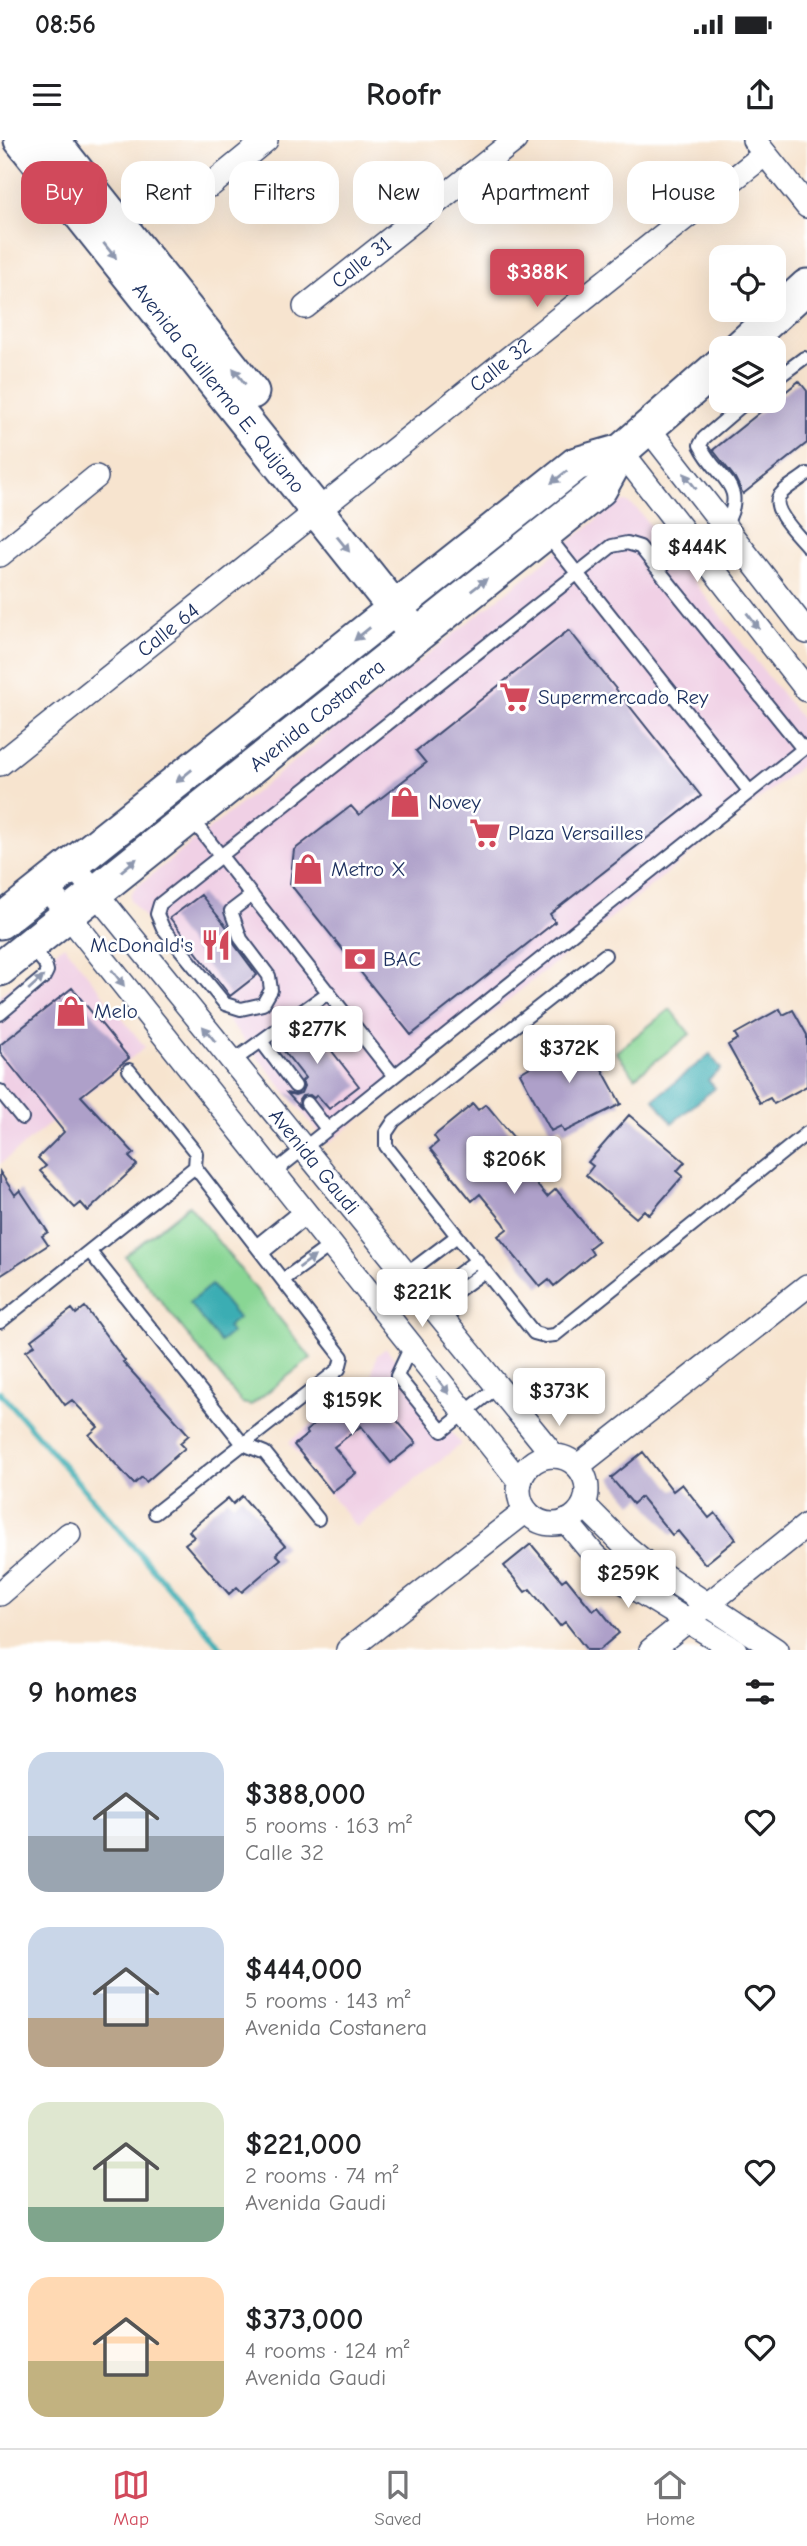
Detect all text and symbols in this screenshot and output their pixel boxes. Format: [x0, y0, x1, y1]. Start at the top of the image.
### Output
text: 08:56 [35, 10, 96, 40]
icon: menu [28, 76, 66, 114]
text: Roofr [366, 76, 441, 113]
icon: share [741, 76, 779, 114]
chip: Buy [21, 161, 107, 224]
chip: Rent [121, 161, 215, 224]
chip: Filters [229, 161, 339, 224]
chip: New [353, 161, 444, 224]
chip: Apartment [458, 161, 613, 224]
chip: House [627, 161, 739, 224]
street label: Calle 31 [327, 231, 396, 293]
one-way arrow [102, 241, 117, 259]
map controls [709, 245, 786, 413]
button: locate [709, 245, 786, 322]
pin: $388K [488, 250, 586, 309]
text: $388K [506, 258, 568, 285]
street label: Avenida Guillermo E. Quijano [127, 278, 310, 498]
street label: Calle 32 [465, 333, 536, 397]
button: layers [709, 336, 786, 413]
one-way arrow [232, 367, 247, 385]
one-way arrow [551, 470, 569, 485]
one-way arrow [683, 473, 698, 491]
pin: $444K [648, 524, 746, 584]
text: $444K [667, 533, 727, 560]
one-way arrow [336, 534, 351, 552]
one-way arrow [470, 578, 488, 593]
street label: Calle 64 [132, 598, 204, 662]
one-way arrow [746, 612, 760, 630]
one-way arrow [353, 626, 371, 641]
street label: Avenida Costanera [245, 654, 389, 777]
supermarket icon: Supermercado Rey [498, 680, 532, 714]
place label: Supermercado Rey [538, 685, 709, 709]
one-way arrow [176, 768, 193, 783]
shop icon: Novey [388, 785, 422, 819]
place label: Novey [428, 790, 482, 814]
supermarket icon: Plaza Versailles [468, 816, 502, 850]
place label: Plaza Versailles [508, 821, 643, 845]
shop icon: Metro X [291, 852, 325, 886]
place label: Metro X [331, 857, 406, 881]
one-way arrow [121, 858, 138, 873]
restaurant icon: McDonald's [199, 928, 233, 962]
place label: McDonald's [90, 933, 193, 957]
bank icon: BAC [343, 942, 377, 976]
place label: BAC [383, 947, 421, 971]
one-way arrow [111, 968, 126, 986]
one-way arrow [27, 975, 45, 991]
shop icon: Melo [54, 994, 88, 1028]
place label: Melo [94, 999, 138, 1023]
pin: $277K [268, 1006, 366, 1066]
text: $277K [288, 1015, 346, 1042]
one-way arrow [202, 1025, 217, 1043]
pin: $372K [520, 1026, 618, 1085]
text: $372K [539, 1034, 599, 1061]
street label: Avenida Gaudi [264, 1104, 364, 1219]
pin: $206K [465, 1136, 563, 1196]
text: $206K [482, 1145, 546, 1172]
one-way arrow [298, 1256, 316, 1270]
pin: $221K [373, 1270, 471, 1329]
text: $221K [393, 1278, 451, 1305]
pin: $373K [510, 1368, 608, 1428]
one-way arrow [435, 1377, 450, 1394]
text: $373K [529, 1377, 589, 1404]
pin: $159K [303, 1378, 401, 1437]
text: $159K [322, 1386, 382, 1413]
pin: $259K [579, 1550, 677, 1610]
text: $259K [597, 1559, 659, 1586]
icon: filters [741, 1673, 779, 1711]
text: 9 homes [28, 1675, 137, 1710]
text: $388,000 [245, 1777, 366, 1812]
icon: home [84, 1780, 168, 1864]
icon: heart [741, 1803, 779, 1841]
text: 5 rooms · 163 m² [245, 1812, 412, 1839]
text: Calle 32 [245, 1839, 324, 1866]
text: $444,000 [245, 1952, 362, 1987]
icon: home [84, 1955, 168, 2039]
icon: heart [741, 1978, 779, 2016]
text: 5 rooms · 143 m² [245, 1987, 411, 2014]
text: Avenida Costanera [245, 2014, 427, 2041]
text: $221,000 [245, 2127, 362, 2162]
icon: home [84, 2130, 168, 2214]
icon: heart [741, 2153, 779, 2191]
text: 2 rooms · 74 m² [245, 2162, 398, 2189]
text: Avenida Gaudi [245, 2189, 386, 2216]
text: $373,000 [245, 2302, 363, 2337]
icon: home [84, 2305, 168, 2389]
icon: heart [741, 2328, 779, 2366]
text: 4 rooms · 124 m² [245, 2337, 409, 2364]
text: Avenida Gaudi [245, 2364, 386, 2391]
tab: Map [112, 2466, 150, 2530]
tab: Saved [374, 2466, 422, 2530]
tab: Home [646, 2466, 695, 2530]

